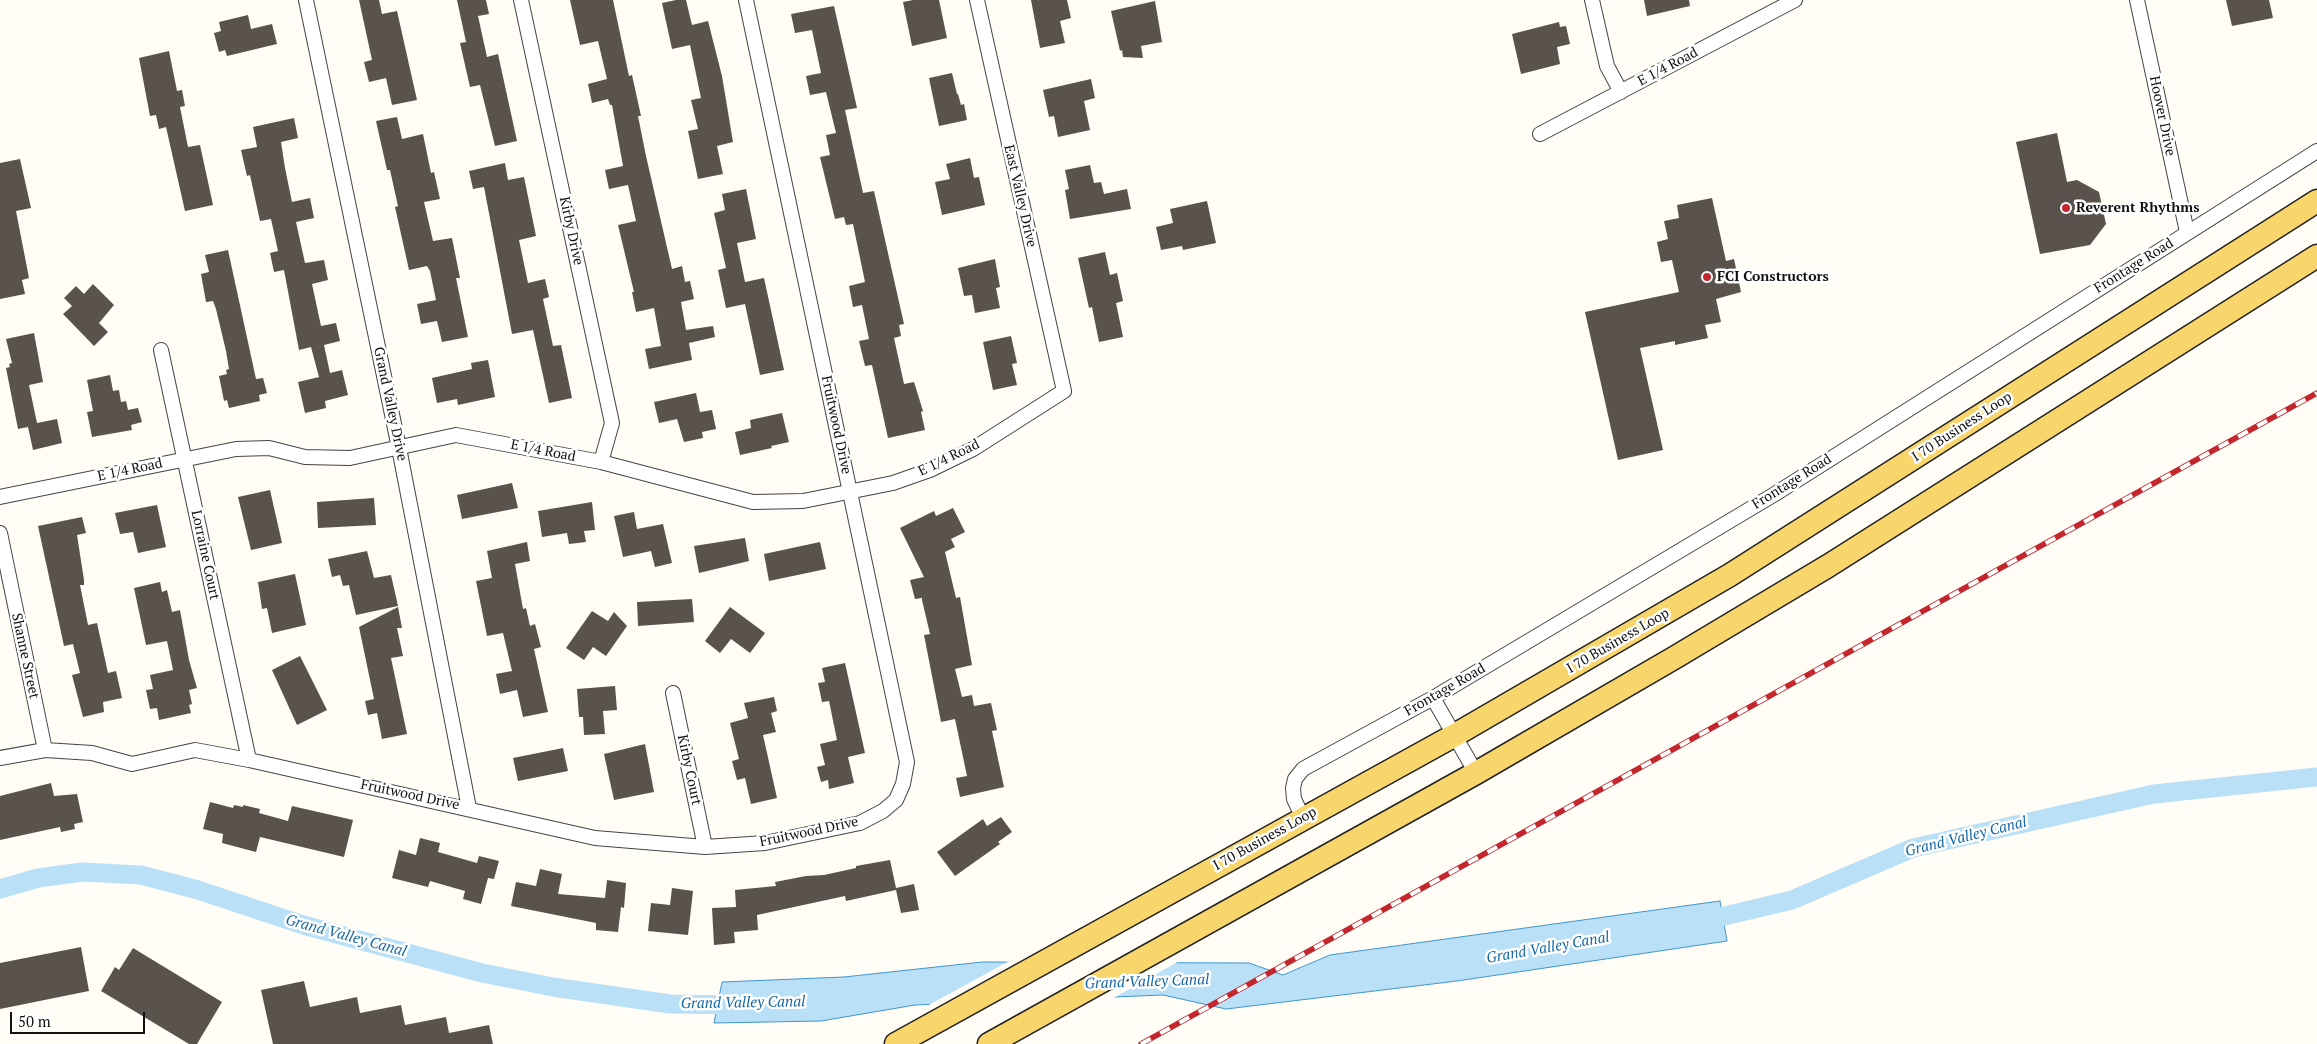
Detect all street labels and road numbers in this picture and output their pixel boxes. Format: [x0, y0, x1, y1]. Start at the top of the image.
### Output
street label: E 1/4 Road [1635, 44, 1701, 90]
street label: Hoover Drive [2145, 74, 2179, 158]
street label: East Valley Drive [1000, 143, 1040, 249]
street label: Kirby Drive [556, 195, 586, 267]
street label: Frontage Road [2091, 235, 2177, 297]
street label: Grand Valley Drive [370, 345, 410, 463]
street label: Fruitwood Drive [817, 374, 855, 476]
street label: I 70 Business Loop [1909, 388, 2015, 466]
street label: E 1/4 Road [509, 436, 577, 466]
street label: E 1/4 Road [916, 436, 982, 480]
street label: Frontage Road [1749, 451, 1835, 513]
street label: E 1/4 Road [96, 455, 164, 485]
street label: Lorraine Court [187, 509, 223, 601]
street label: I 70 Business Loop [1564, 605, 1672, 677]
street label: Shanne Street [8, 612, 42, 700]
street label: Frontage Road [1402, 660, 1488, 720]
street label: Kirby Court [673, 733, 705, 807]
street label: Fruitwood Drive [359, 776, 461, 814]
street label: I 70 Business Loop [1210, 804, 1320, 874]
street label: Fruitwood Drive [758, 813, 860, 851]

